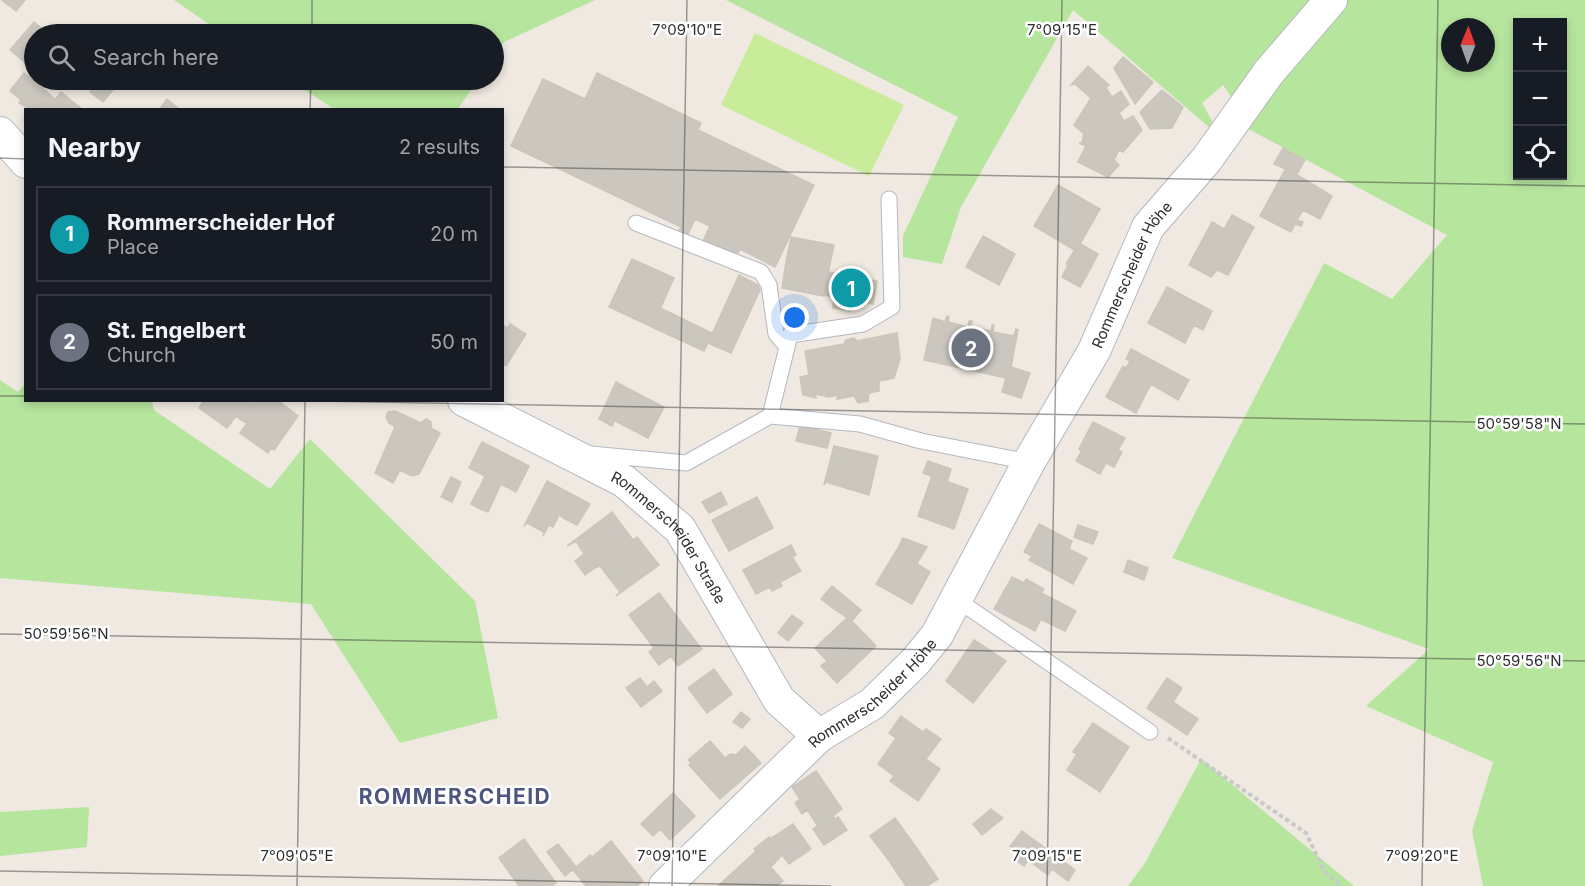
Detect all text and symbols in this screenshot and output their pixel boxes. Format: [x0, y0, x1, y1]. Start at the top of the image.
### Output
north arrow [1441, 18, 1495, 72]
map controls [1513, 18, 1567, 180]
button: + [1513, 18, 1567, 72]
text: 7°09'10"E [652, 20, 722, 39]
text: 7°09'15"E [1027, 20, 1097, 39]
search box [24, 24, 504, 90]
icon: search [45, 41, 78, 74]
text: Search here [93, 44, 219, 70]
button: − [1513, 72, 1567, 126]
button: locate [1513, 126, 1567, 180]
text: Nearby [48, 132, 141, 163]
text: 2 results [399, 135, 480, 159]
street label: Rommerscheider Höhe [1087, 197, 1176, 351]
text: Rommerscheider Hof [107, 209, 335, 235]
text: 1 [65, 222, 74, 246]
text: 20 m [430, 222, 478, 246]
text: Place [107, 235, 159, 259]
pin: 1 [832, 266, 870, 310]
your location [780, 303, 809, 332]
text: St. Engelbert [107, 317, 246, 343]
pin: 2 [952, 326, 990, 370]
text: 2 [63, 330, 76, 354]
text: 50 m [430, 330, 478, 354]
text: Church [107, 343, 176, 367]
text: 50°59'58"N [1476, 414, 1562, 433]
street label: Rommerscheider Straße [608, 467, 731, 607]
text: 50°59'56"N [23, 624, 109, 643]
street label: Rommerscheider Höhe [804, 634, 940, 751]
text: 50°59'56"N [1476, 651, 1562, 670]
district label: ROMMERSCHEID [359, 784, 551, 809]
text: 7°09'05"E [260, 846, 334, 865]
text: 7°09'10"E [637, 846, 707, 865]
text: 7°09'15"E [1012, 846, 1082, 865]
text: 7°09'20"E [1385, 846, 1459, 865]

